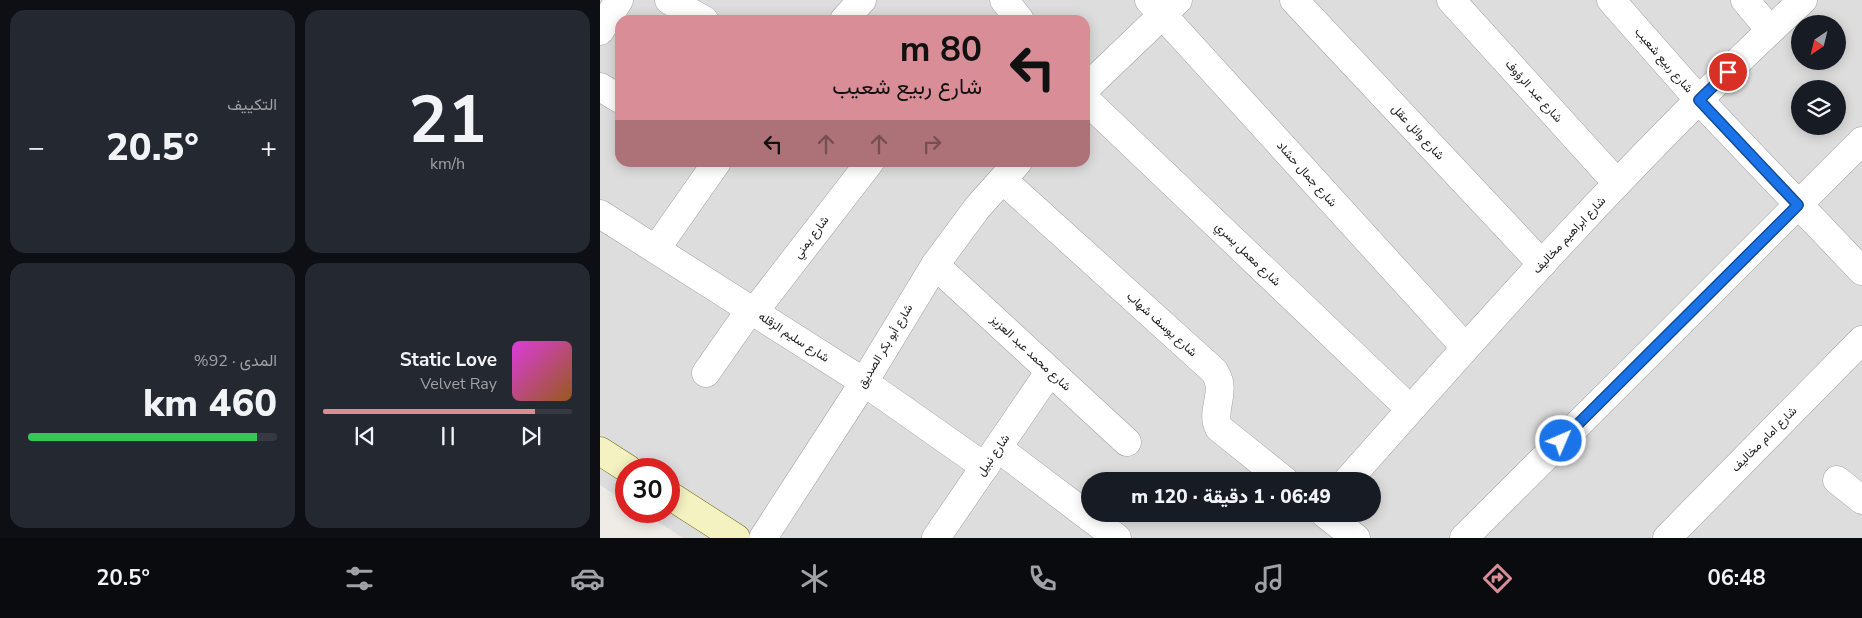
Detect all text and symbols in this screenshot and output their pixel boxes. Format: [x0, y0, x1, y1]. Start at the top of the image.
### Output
north arrow [1791, 15, 1846, 70]
map controls [1791, 15, 1846, 135]
street label: شارع ربيع شعيب [1630, 24, 1697, 97]
text: 80 m [900, 26, 982, 73]
icon: left [1000, 35, 1065, 100]
pin [1707, 51, 1749, 93]
street label: شارع عبد الرؤوف [1501, 56, 1566, 126]
icon: arrive [1714, 58, 1742, 86]
text: شارع ربيع شعيب [832, 72, 982, 102]
text: 21 [409, 76, 487, 165]
button: layers [1791, 80, 1846, 135]
text: التكييف [227, 94, 277, 116]
street label: شارع وائل عقل [1387, 101, 1448, 164]
text: 20.5° [106, 122, 199, 173]
text: − [28, 129, 45, 167]
text: + [260, 129, 277, 167]
icon: left [759, 130, 787, 158]
icon: ahead [812, 130, 840, 158]
icon: ahead [865, 130, 893, 158]
icon: right [918, 130, 946, 158]
street label: شارع جمال حشاد [1273, 138, 1341, 211]
text: km/h [430, 153, 465, 175]
street label: شارع ابراهيم مخاليف [1529, 193, 1610, 278]
street label: شارع يمني [790, 212, 834, 263]
street label: شارع معمل يسري [1210, 219, 1284, 291]
street label: شارع يوسف شهاب [1123, 288, 1201, 361]
street label: شارع أبو بكر الصديق [854, 301, 917, 391]
street label: شارع سليم الزقله [755, 308, 832, 367]
street label: شارع محمد عبد العزيز [986, 311, 1075, 395]
text: Static Love [400, 347, 497, 373]
text: المدى · 92% [194, 350, 277, 372]
text: Velvet Ray [420, 373, 497, 395]
text: 460 km [143, 378, 277, 429]
street label: شارع امام مخاليف [1728, 403, 1801, 476]
position arrow [1534, 414, 1586, 466]
icon: previous [351, 422, 379, 450]
icon: pause [434, 422, 462, 450]
icon: next [517, 422, 545, 450]
street label: شارع نبيل [973, 431, 1014, 480]
speed limit sign: 30 [615, 458, 680, 523]
text: 06:49 · 1 دقيقة · 120 m [1131, 484, 1331, 510]
icon: filters [342, 561, 377, 596]
icon: car [570, 561, 605, 596]
icon: climate [797, 561, 832, 596]
icon: phone [1025, 561, 1060, 596]
icon: music [1252, 561, 1287, 596]
icon: directions [1480, 561, 1515, 596]
text: 20.5° [96, 563, 150, 593]
text: 06:48 [1707, 563, 1766, 593]

